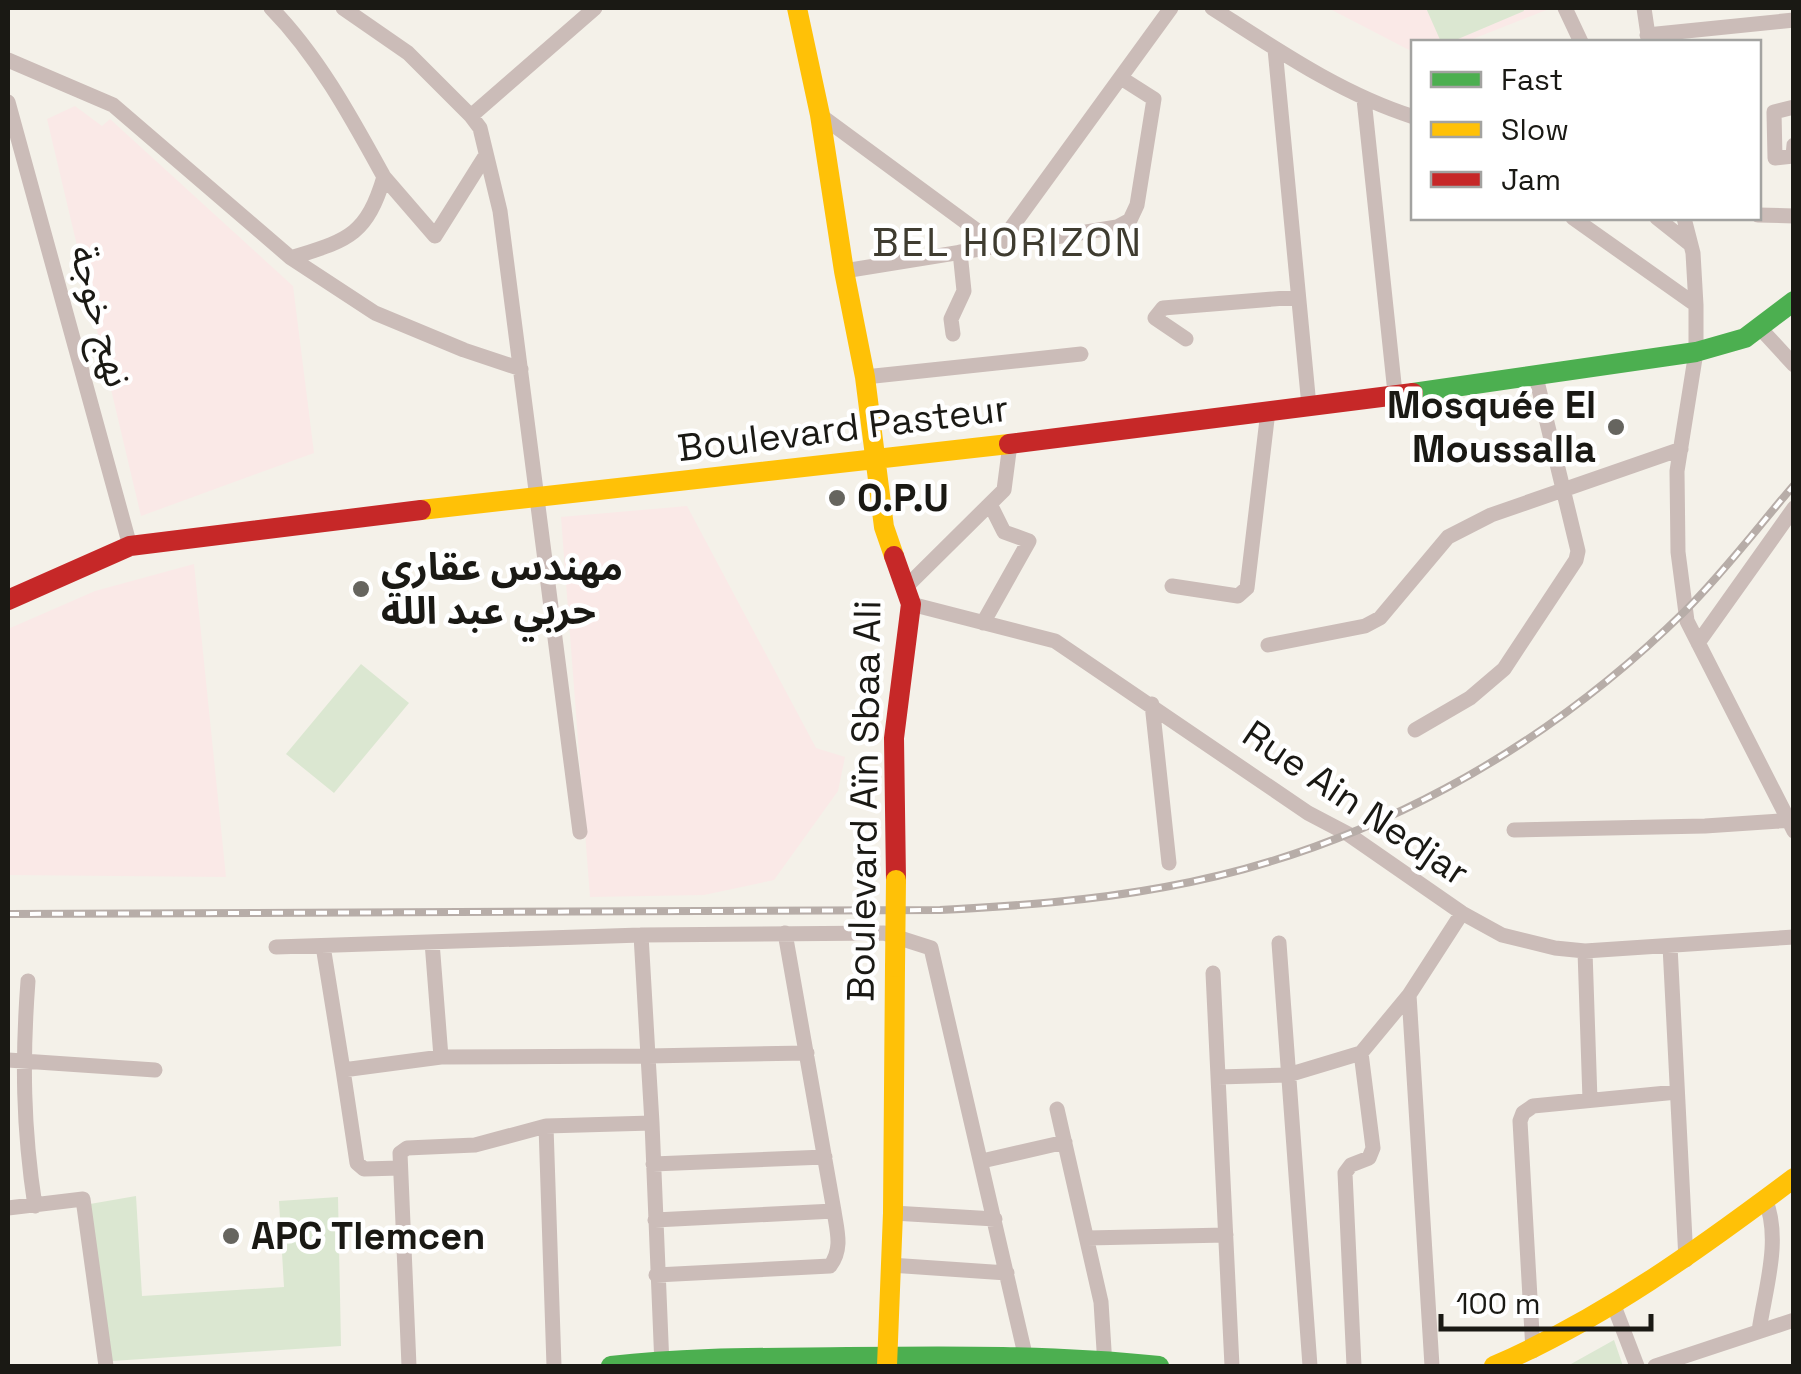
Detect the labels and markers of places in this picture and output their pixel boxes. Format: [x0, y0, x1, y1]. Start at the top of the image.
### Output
place label: Mosquée El Moussalla [1387, 381, 1596, 473]
marker: Mosquée El Moussalla [1605, 416, 1627, 438]
place label: O.P.U [857, 474, 949, 522]
marker: O.P.U [826, 487, 848, 509]
place label: مهندس عقاري حربي عبد الله [381, 543, 623, 642]
marker: مهندس عقاري حربي عبد الله [350, 578, 372, 600]
place label: APC Tlemcen [251, 1212, 485, 1260]
marker: APC Tlemcen [220, 1225, 242, 1247]

